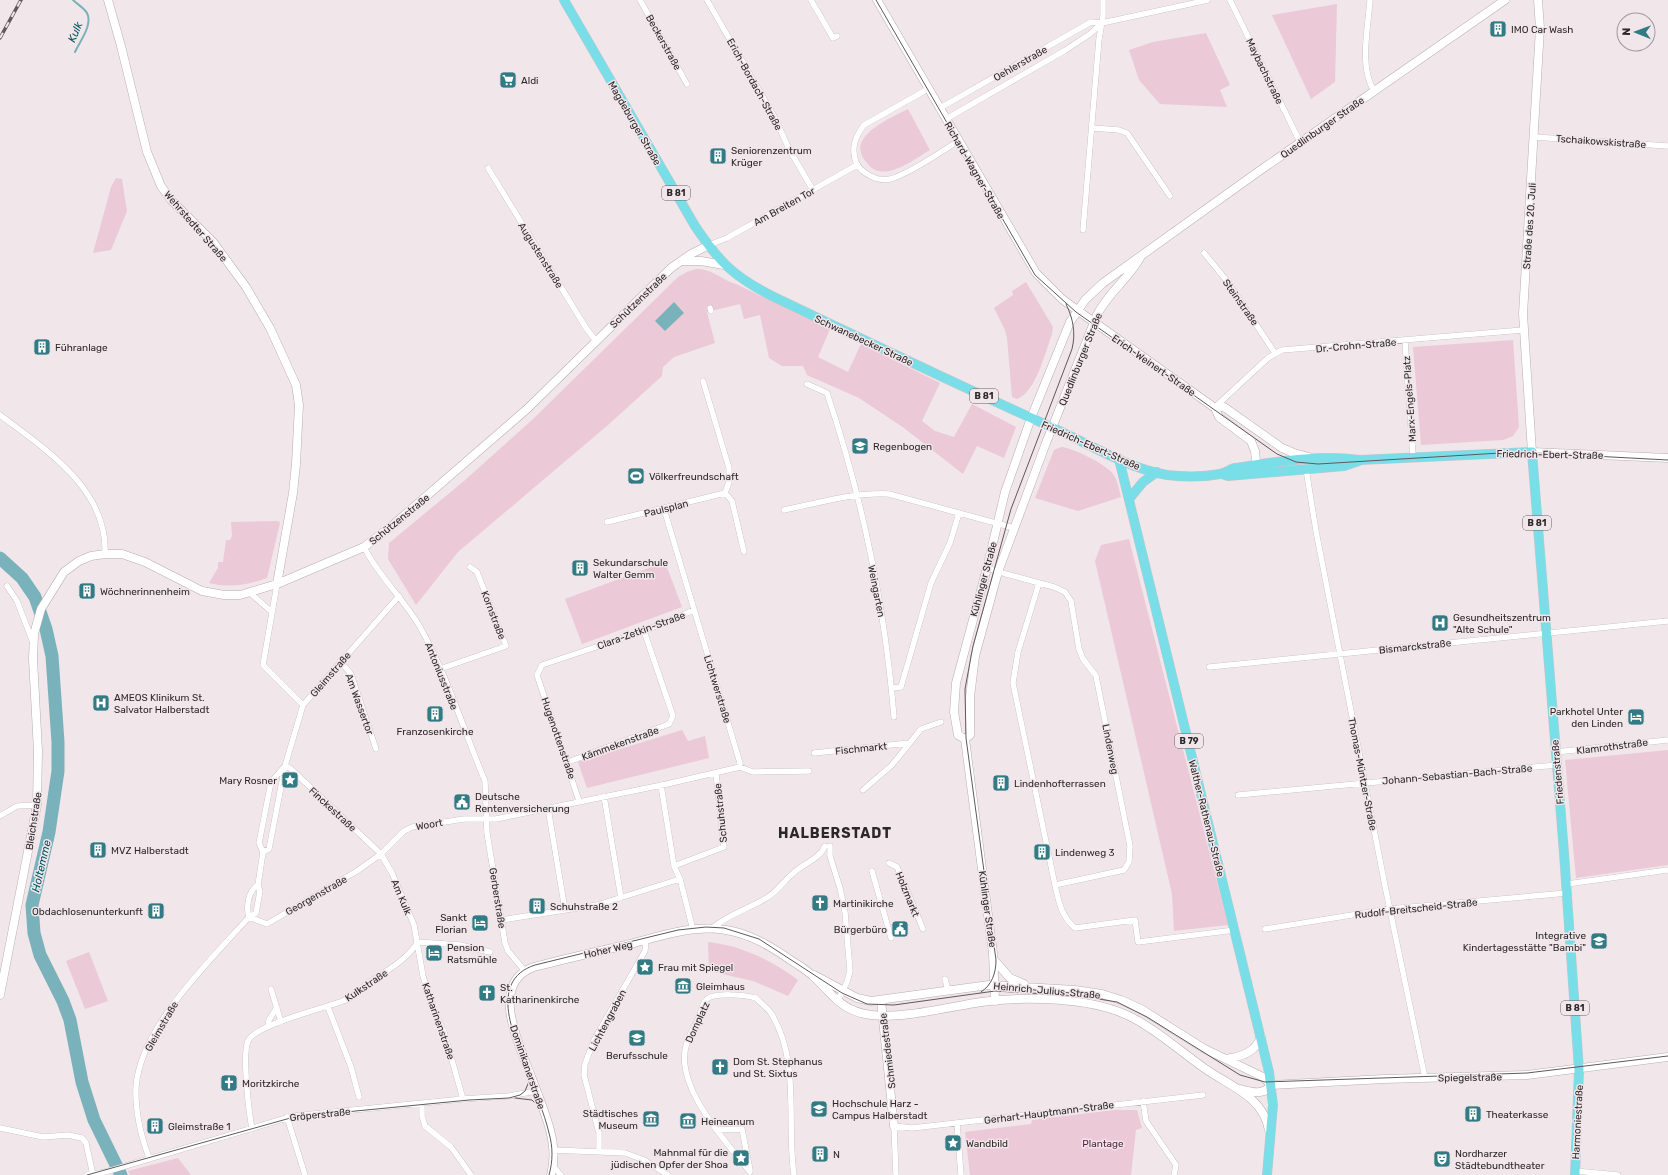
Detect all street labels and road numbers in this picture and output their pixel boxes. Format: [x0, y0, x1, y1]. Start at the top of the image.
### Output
street label: Beckerstraße [643, 13, 684, 73]
street label: Erich-Bordach-Straße [724, 36, 785, 133]
street label: Maybachstraße [1243, 37, 1285, 107]
street label: Oehlerstraße [992, 43, 1050, 84]
street label: Magdeburger Straße [605, 79, 663, 168]
street label: Quedlinburger Straße [1278, 94, 1367, 161]
street label: Richard-Wagner-Straße [941, 120, 1007, 222]
street label: Tschaikowskistraße [1555, 133, 1647, 151]
street label: Straße des 20. Juli [1521, 182, 1539, 270]
street label: Am Breiten Tor [752, 185, 818, 229]
road number: B 81 [662, 186, 690, 200]
street label: Wehrstedter Straße [161, 189, 230, 265]
street label: Augustenstraße [515, 221, 565, 291]
street label: Schützenstraße [608, 270, 670, 331]
street label: Steinstraße [1220, 277, 1261, 328]
street label: Quedlinburger Straße [1057, 311, 1105, 408]
street label: Schwanebecker Straße [812, 313, 915, 369]
street label: Erich-Weinert-Straße [1109, 332, 1198, 399]
street label: Dr.-Crohn-Straße [1315, 336, 1397, 355]
street label: Marx-Engels-Platz [1401, 355, 1419, 442]
road number: B 81 [970, 389, 998, 403]
street label: Friedrich-Ebert-Straße [1039, 419, 1142, 473]
street label: Friedrich-Ebert-Straße [1496, 448, 1604, 462]
street label: Schützenstraße [367, 492, 433, 548]
street label: Paulsplan [643, 498, 690, 520]
road number: B 81 [1523, 516, 1551, 530]
street label: Kühlinger Straße [968, 540, 1000, 618]
street label: Weingarten [865, 564, 887, 618]
street label: Kornstraße [478, 589, 508, 642]
street label: Clara-Zetkin-Straße [596, 609, 687, 652]
street label: Bismarckstraße [1378, 637, 1452, 657]
street label: Antoniusstraße [422, 641, 460, 712]
street label: Gleimstraße [308, 649, 354, 700]
street label: Lichtwerstraße [701, 654, 733, 725]
street label: Am Wassertor [342, 672, 376, 737]
street label: Hugenottenstraße [538, 696, 578, 781]
street label: Thomas-Müntzer-Straße [1345, 717, 1379, 832]
street label: Lindenweg [1099, 723, 1121, 775]
street label: Kämmekenstraße [580, 724, 661, 763]
road number: B 79 [1175, 734, 1203, 748]
street label: Klamrothstraße [1576, 737, 1649, 757]
street label: Friedenstraße [1549, 739, 1567, 805]
street label: Fischmarkt [834, 740, 888, 758]
street label: Walther-Rathenau-Straße [1186, 758, 1226, 878]
street label: Johann-Sebastian-Bach-Straße [1381, 762, 1533, 788]
street label: Schuhstraße [712, 782, 730, 843]
street label: Finckestraße [306, 785, 359, 835]
street label: Bleichstraße [23, 791, 45, 851]
street label: Woort [415, 817, 444, 833]
street label: Gerberstraße [486, 867, 508, 930]
street label: Holzmarkt [893, 870, 922, 919]
street label: Kühlinger Straße [976, 870, 998, 949]
street label: Georgenstraße [284, 873, 350, 918]
street label: Am Kulk [388, 878, 414, 918]
street label: Rudolf-Breitscheid-Straße [1354, 897, 1479, 921]
street label: Hoher Weg [583, 939, 634, 961]
street label: Kulkstraße [343, 967, 391, 1005]
street label: Heinrich-Julius-Straße [993, 980, 1101, 1002]
street label: Katharinenstraße [419, 981, 457, 1062]
street label: Lichtengraben [587, 988, 629, 1053]
street label: Gleimstraße [143, 999, 181, 1054]
street label: Domplatz [683, 1000, 713, 1045]
road number: B 81 [1561, 1001, 1589, 1015]
street label: Schmiedestraße [877, 1012, 899, 1089]
street label: Dominikanerstraße [507, 1024, 547, 1111]
street label: Spiegelstraße [1438, 1071, 1502, 1085]
street label: Harmoniestraße [1570, 1084, 1586, 1160]
street label: Gerhart-Hauptmann-Straße [984, 1099, 1115, 1127]
street label: Gröperstraße [289, 1106, 352, 1124]

